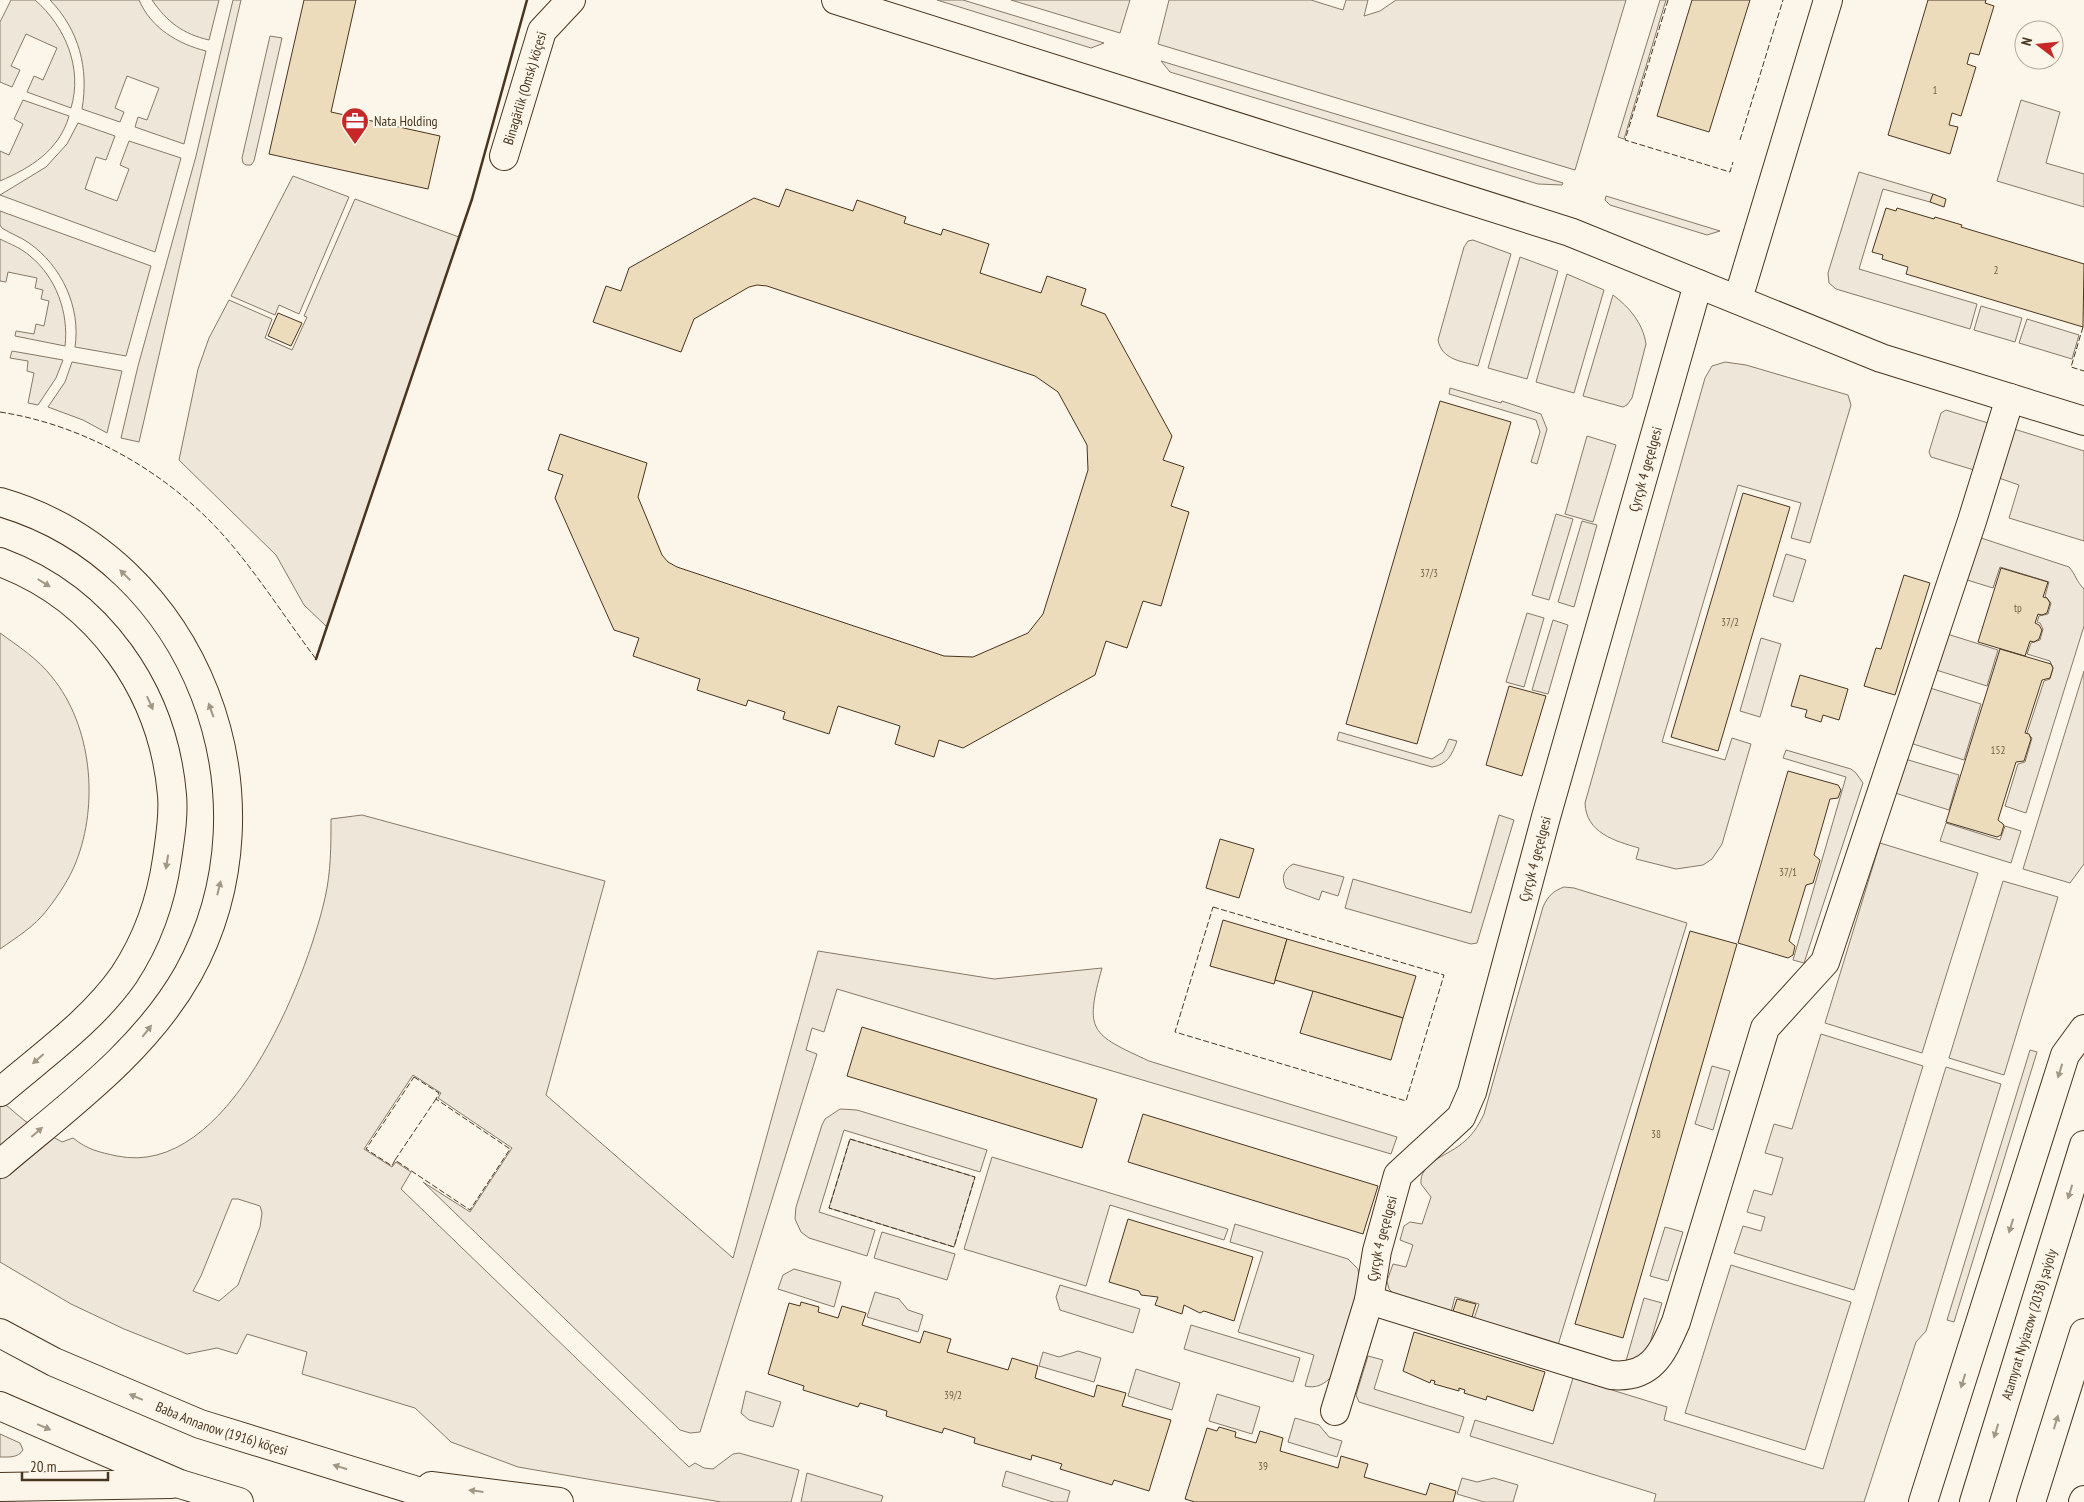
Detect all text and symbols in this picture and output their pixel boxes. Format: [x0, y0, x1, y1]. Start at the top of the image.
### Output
north arrow [2014, 20, 2064, 70]
street label: Binagärlik (Omsk) köçesi [499, 29, 550, 147]
text: N [2017, 35, 2036, 48]
house number: 1 [1933, 83, 1938, 97]
office icon: Nata Holding [340, 106, 370, 145]
place label: Nata Holding [374, 112, 438, 130]
house number: 2 [1994, 263, 1999, 277]
street label: Çyrçyk 4 geçelgesi [1625, 425, 1666, 514]
house number: 37/3 [1420, 566, 1438, 580]
one-way arrow [119, 569, 131, 581]
one-way arrow [37, 578, 50, 588]
house number: tp [2014, 601, 2022, 615]
house number: 37/2 [1721, 615, 1739, 629]
one-way arrow [146, 696, 154, 710]
one-way arrow [207, 703, 215, 718]
house number: 152 [1991, 743, 2005, 757]
street label: Çyrçyk 4 geçelgesi [1515, 814, 1555, 904]
one-way arrow [162, 854, 170, 870]
house number: 37/1 [1779, 865, 1797, 879]
one-way arrow [215, 880, 223, 895]
one-way arrow [141, 1025, 152, 1038]
one-way arrow [32, 1053, 44, 1064]
one-way arrow [2056, 1063, 2063, 1078]
one-way arrow [30, 1127, 43, 1138]
house number: 38 [1651, 1127, 1661, 1141]
one-way arrow [2065, 1185, 2073, 1200]
street label: Çyrçyk 4 geçelgesi [1363, 1194, 1401, 1283]
one-way arrow [2007, 1218, 2015, 1233]
street label: Atamyrat Nyýazow (2038) şaýoly [1997, 1246, 2061, 1402]
one-way arrow [1958, 1373, 1966, 1388]
house number: 39/2 [944, 1388, 962, 1402]
one-way arrow [129, 1392, 144, 1400]
street label: Baba Annanow (1916) köçesi [153, 1397, 290, 1460]
one-way arrow [2053, 1414, 2061, 1429]
one-way arrow [37, 1423, 52, 1431]
one-way arrow [1991, 1424, 1999, 1439]
scale bar [22, 1450, 109, 1482]
text: 20 m [30, 1457, 56, 1476]
house number: 39 [1258, 1459, 1268, 1473]
one-way arrow [332, 1462, 347, 1470]
one-way arrow [467, 1487, 483, 1495]

